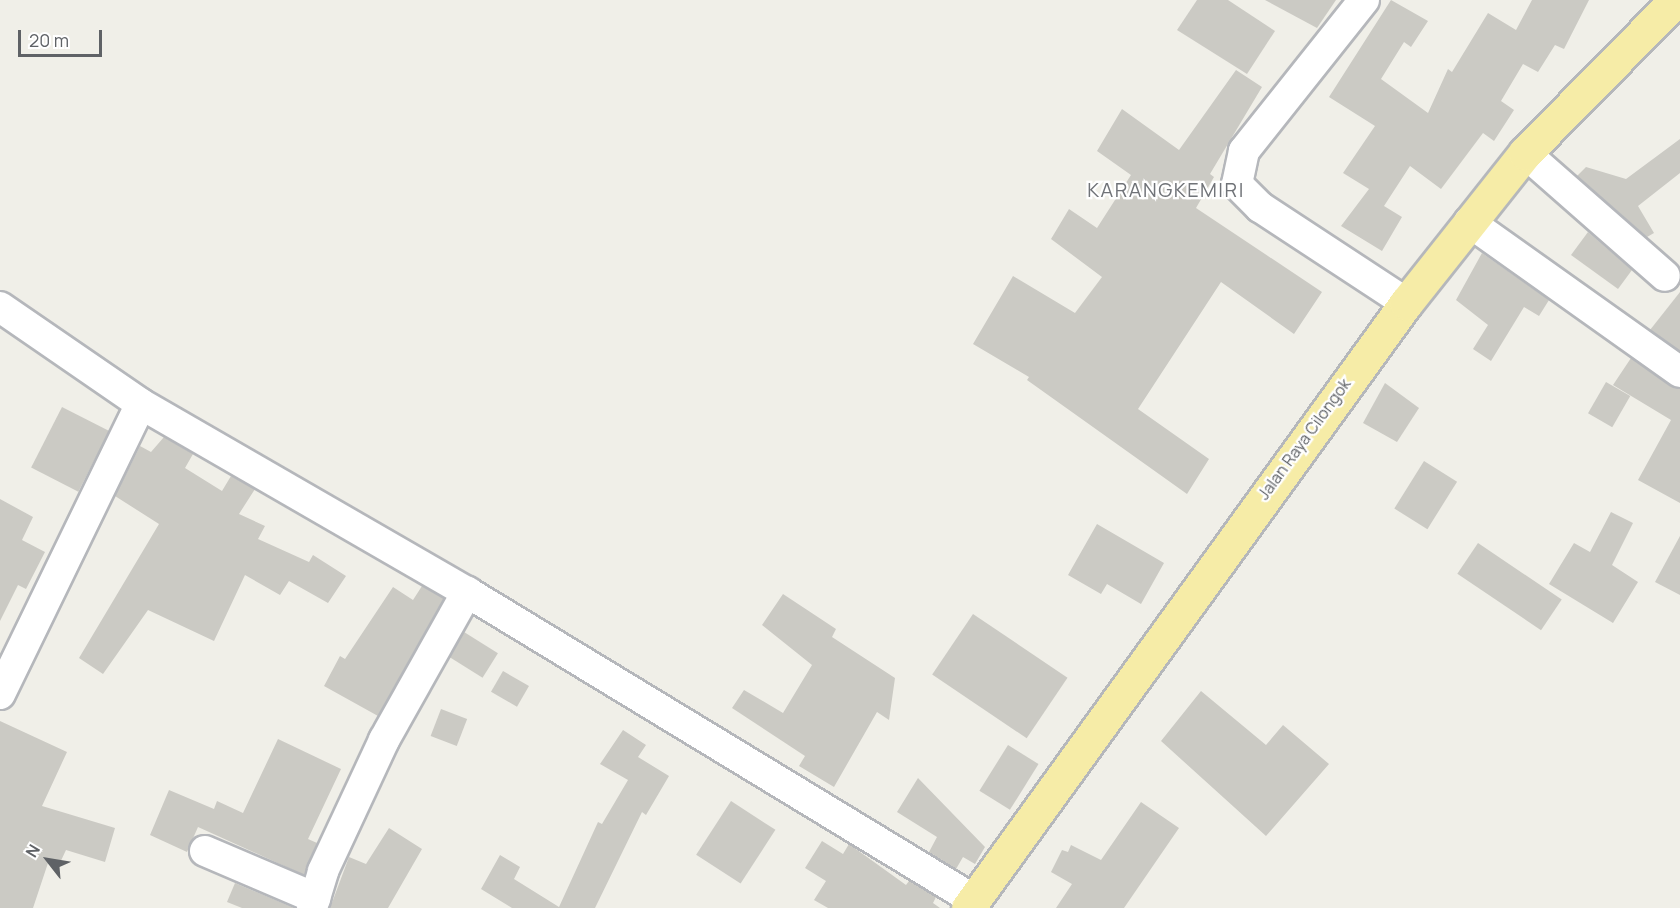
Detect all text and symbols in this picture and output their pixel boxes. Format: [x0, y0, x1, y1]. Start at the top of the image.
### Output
scale bar [21, 18, 105, 56]
text: 20 m [29, 28, 69, 52]
district label: KARANGKEMIRI [1087, 177, 1245, 201]
street label: Jalan Raya Cilongok [1254, 375, 1354, 503]
north arrow [18, 830, 78, 890]
text: N [20, 840, 45, 861]

